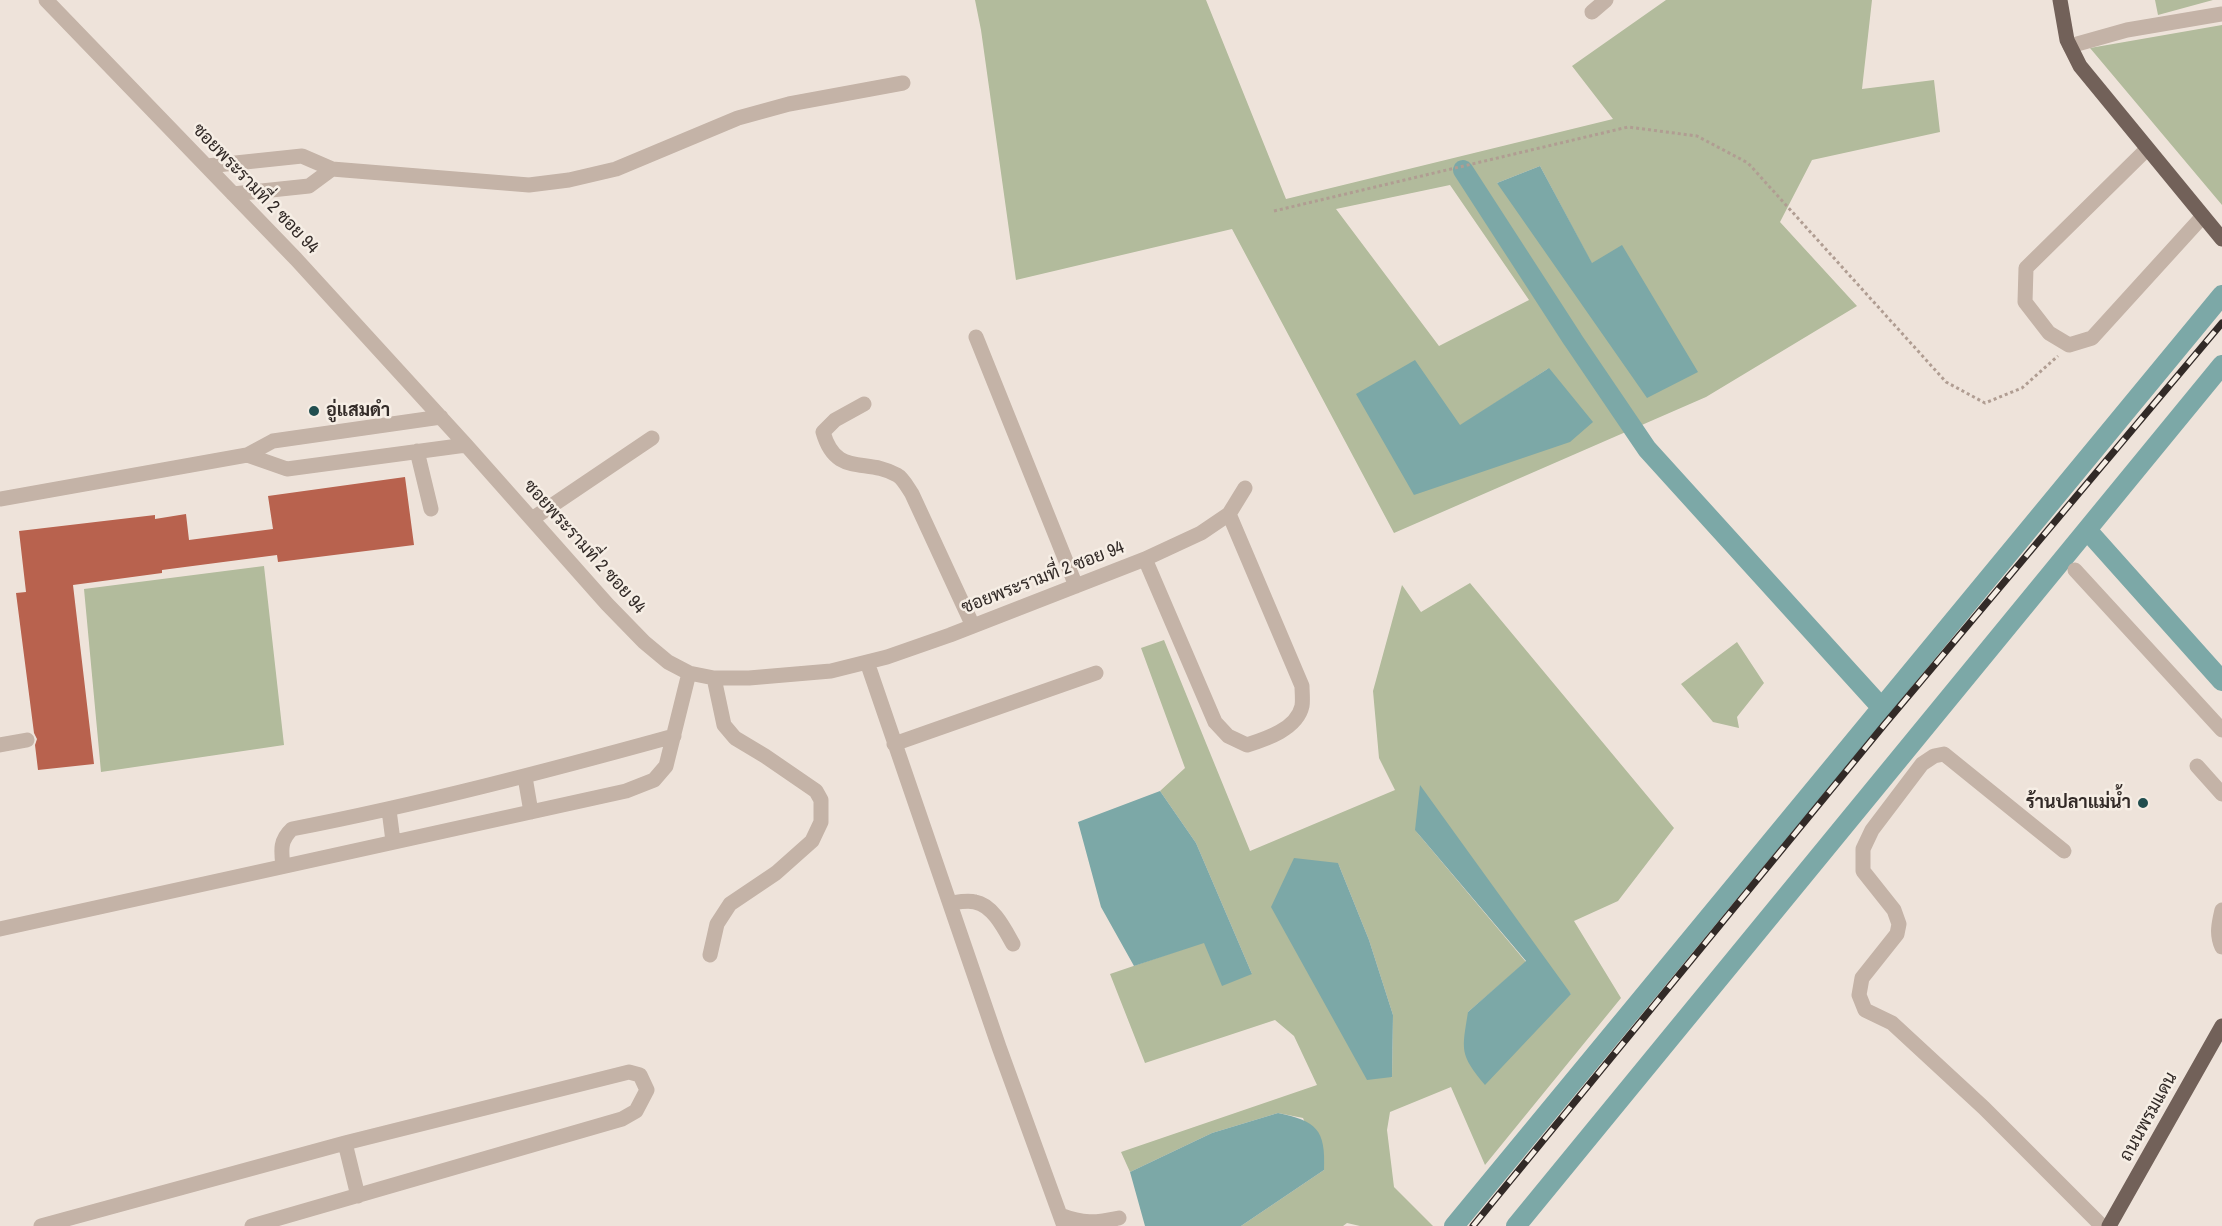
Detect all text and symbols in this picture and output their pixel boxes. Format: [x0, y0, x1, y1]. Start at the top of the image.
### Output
street label: ซอยพระรามที่ 2 ซอย 94 [187, 119, 323, 259]
place label: อู่แสมดำ [326, 400, 390, 422]
marker: อู่แสมดำ [307, 404, 321, 418]
street label: ซอยพระรามที่ 2 ซอย 94 [518, 476, 650, 618]
street label: ซอยพระรามที่ 2 ซอย 94 [959, 537, 1127, 619]
place label: ร้านปลาแม่น้ำ [2026, 792, 2131, 814]
marker: ร้านปลาแม่น้ำ [2136, 796, 2150, 810]
street label: ถนนพรมแดน [2116, 1069, 2182, 1165]

